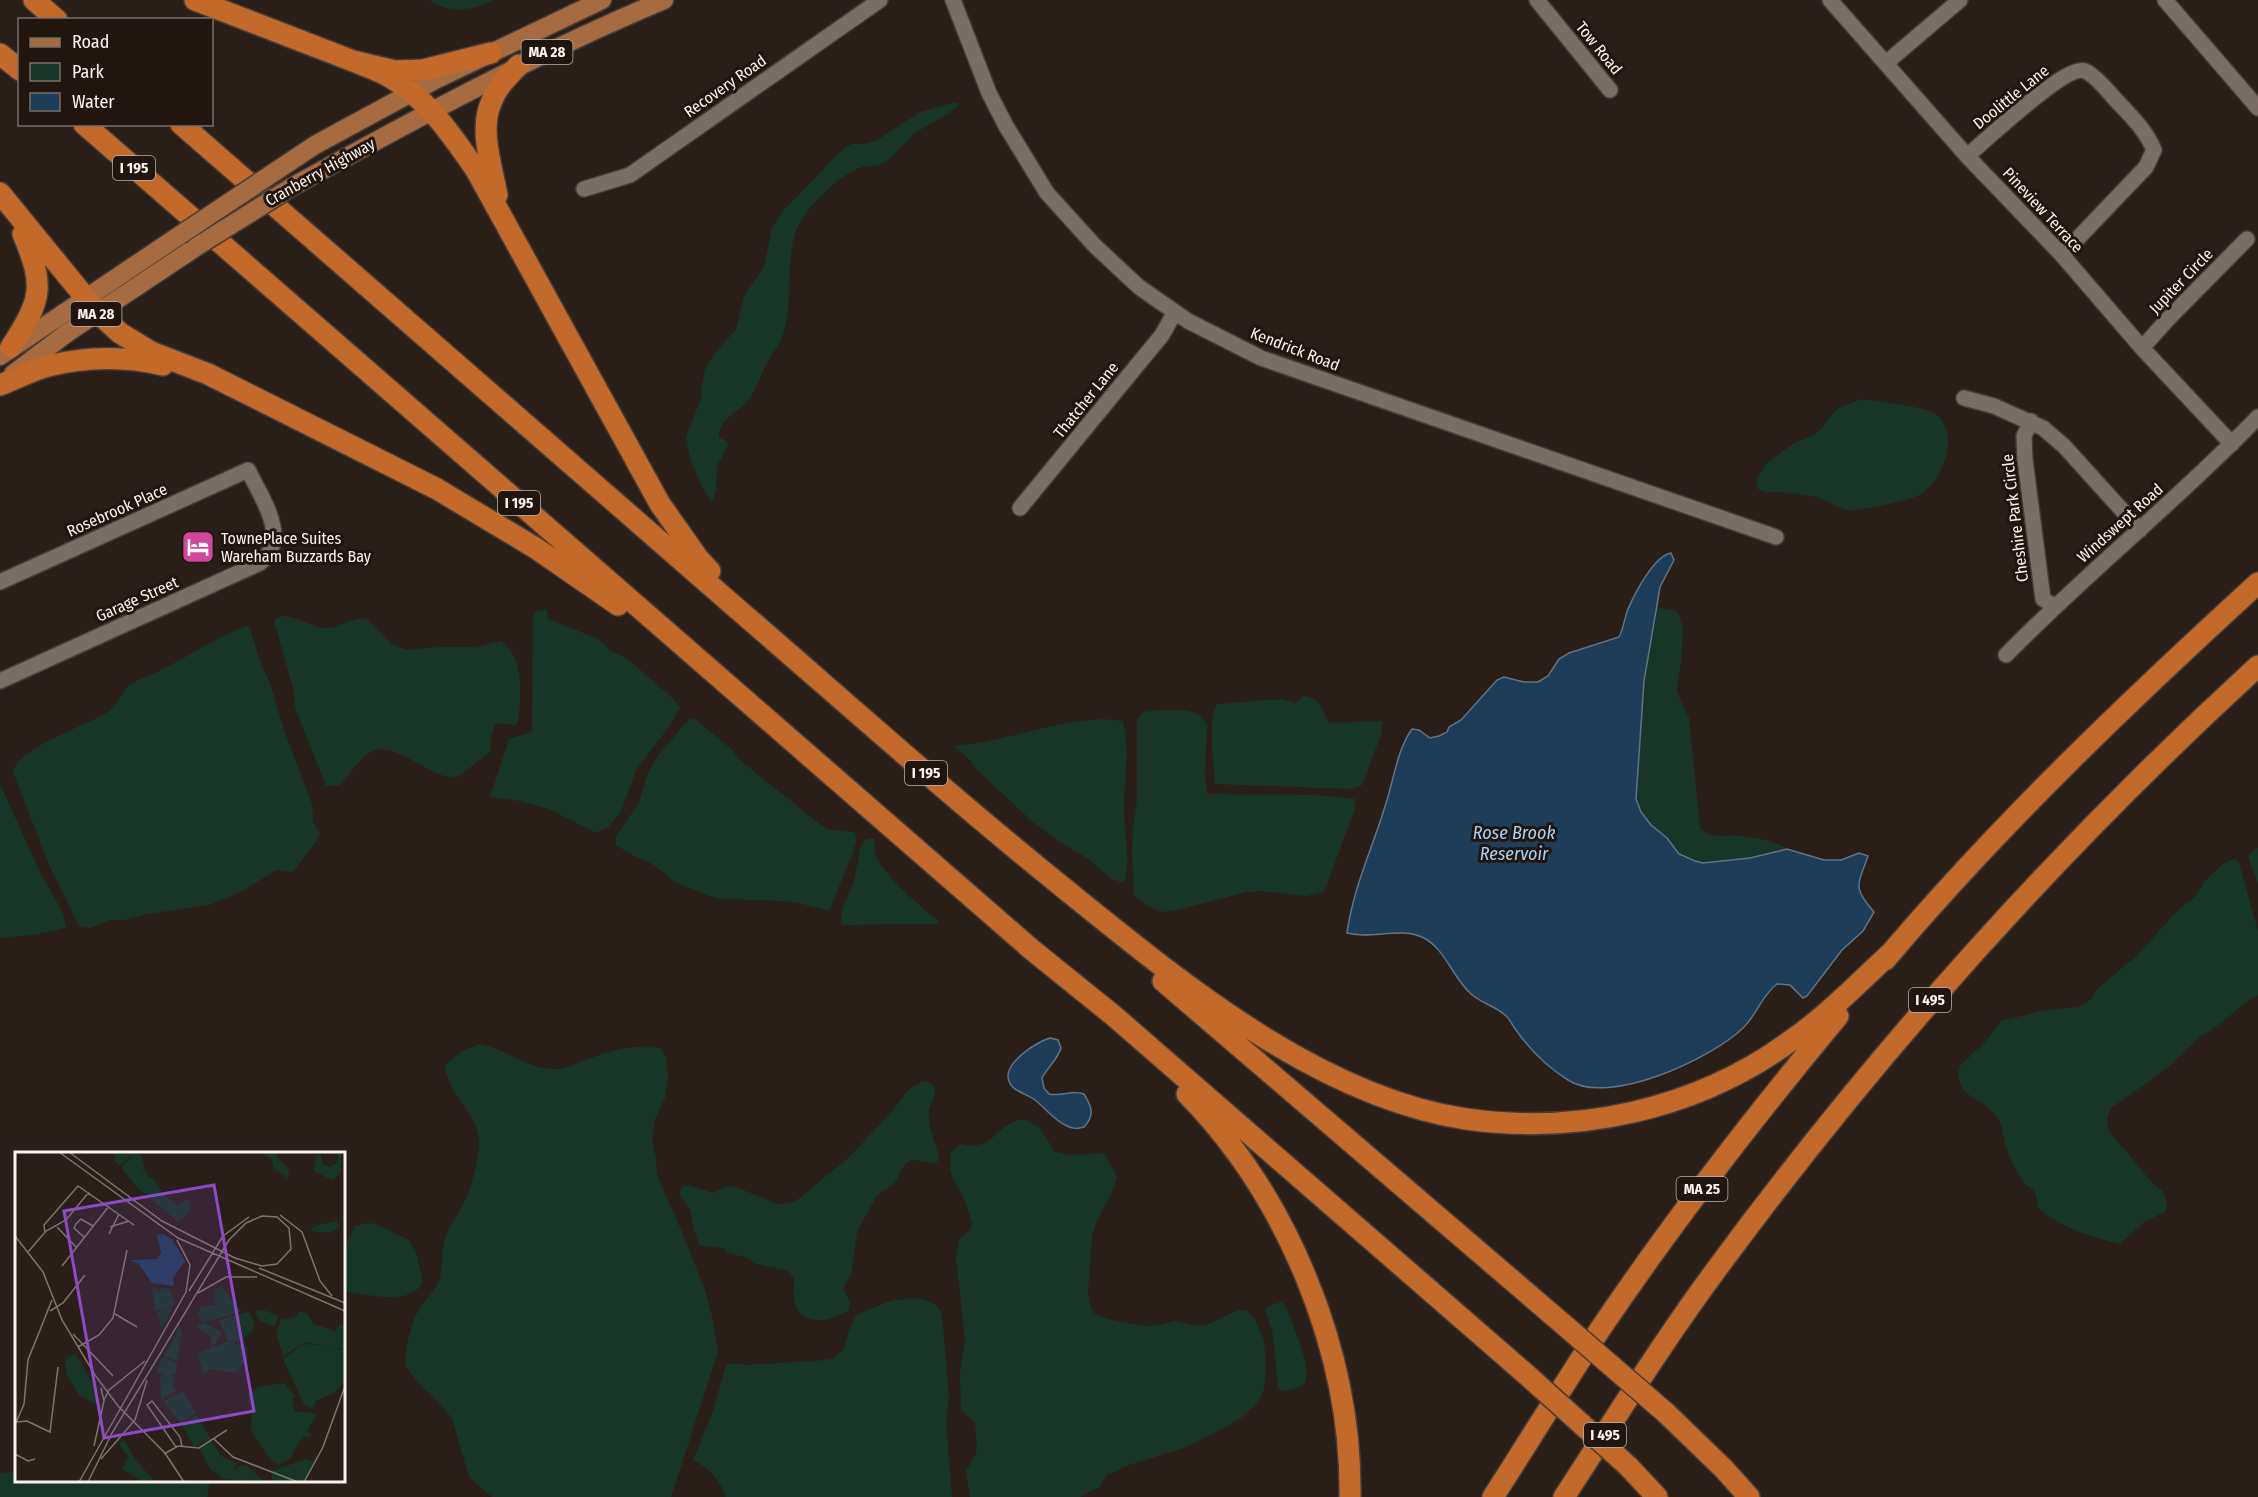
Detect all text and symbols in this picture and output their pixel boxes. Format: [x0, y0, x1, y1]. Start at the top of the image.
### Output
legend [18, 18, 213, 126]
street label: Tow Road [1572, 18, 1626, 78]
text: Road [72, 31, 109, 53]
road number: MA 28 [522, 40, 572, 64]
street label: Recovery Road [680, 51, 770, 121]
text: Park [72, 61, 105, 83]
street label: Doolittle Lane [1969, 61, 2053, 133]
text: Water [72, 91, 115, 113]
street label: Cranberry Highway [262, 134, 379, 210]
road number: I 195 [113, 156, 155, 180]
street label: Pineview Terrace [1999, 164, 2087, 257]
street label: Jupiter Circle [2145, 244, 2217, 318]
road number: MA 28 [70, 302, 122, 326]
street label: Kendrick Road [1248, 323, 1342, 375]
street label: Thatcher Lane [1050, 358, 1123, 442]
street label: Cheshire Park Circle [1998, 453, 2032, 583]
street label: Rosebrook Place [64, 479, 170, 541]
street label: Windswept Road [2073, 480, 2167, 566]
road number: I 195 [498, 491, 540, 515]
hotel icon: TownePlace Suites Wareham Buzzards Bay [180, 529, 216, 565]
place label: TownePlace Suites Wareham Buzzards Bay [221, 529, 372, 566]
street label: Garage Street [93, 572, 182, 626]
road number: I 195 [905, 761, 947, 785]
water label: Rose Brook Reservoir [1473, 822, 1555, 865]
road number: I 495 [1909, 988, 1951, 1012]
inset map [15, 1152, 345, 1482]
road number: MA 25 [1676, 1177, 1728, 1201]
road number: I 495 [1584, 1423, 1626, 1447]

